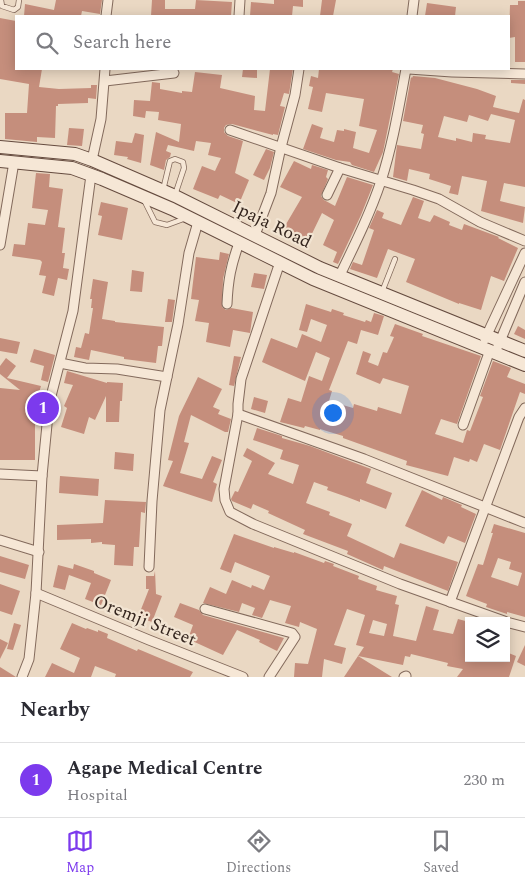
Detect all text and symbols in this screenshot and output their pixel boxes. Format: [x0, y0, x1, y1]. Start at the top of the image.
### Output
search box [15, 15, 510, 70]
text: Search here [73, 28, 172, 57]
icon: search [33, 29, 61, 57]
street label: Ipaja Road [227, 194, 316, 255]
pin: 1 [27, 389, 59, 427]
your location [320, 400, 346, 426]
street label: Oremji Street [89, 588, 200, 653]
map controls [465, 617, 510, 662]
button: layers [465, 617, 510, 662]
text: Nearby [20, 694, 90, 726]
text: Agape Medical Centre [67, 754, 262, 783]
text: 1 [32, 768, 40, 792]
text: 230 m [463, 768, 505, 792]
text: Hospital [67, 783, 128, 807]
tab: Map [66, 827, 94, 878]
tab: Directions [226, 827, 291, 878]
tab: Saved [423, 827, 459, 878]

